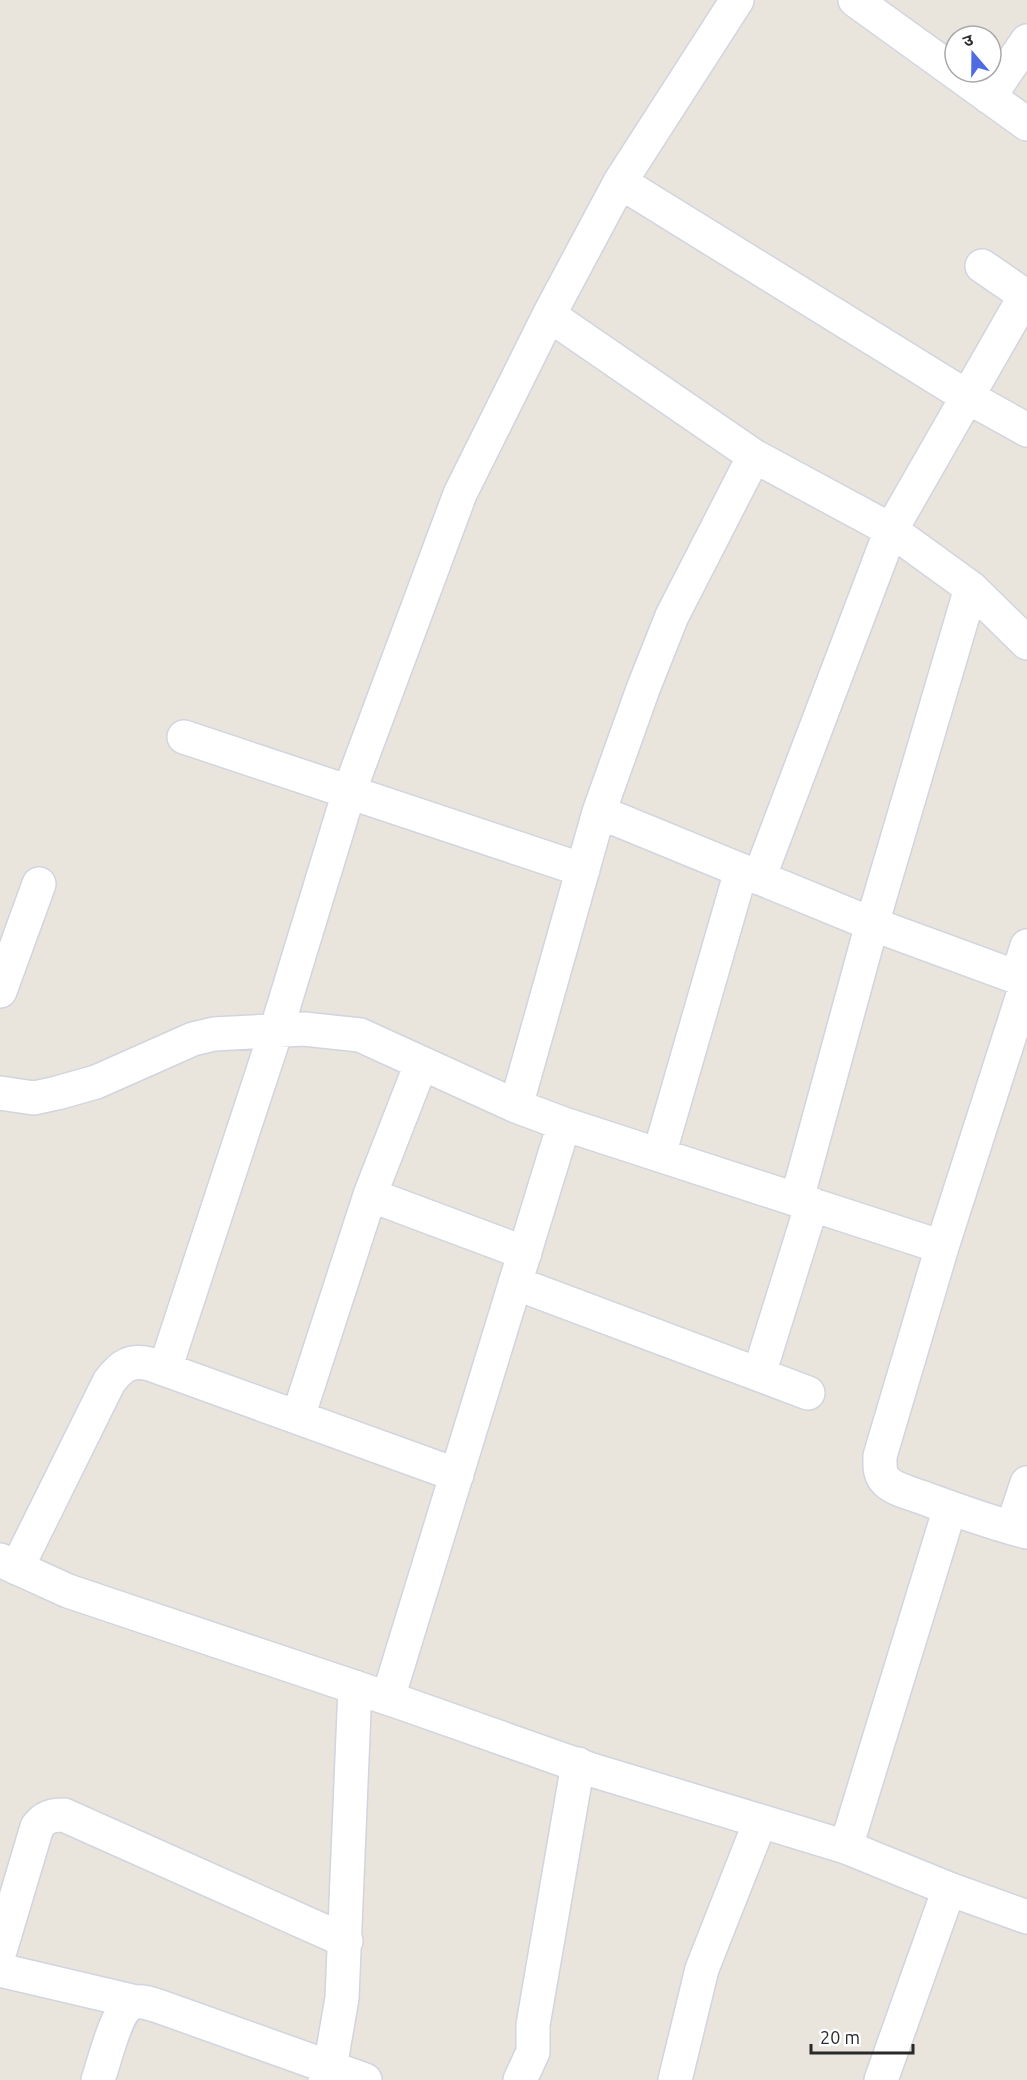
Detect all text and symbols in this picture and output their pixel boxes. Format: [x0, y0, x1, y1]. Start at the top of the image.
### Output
north arrow [943, 24, 1003, 84]
text: उ [960, 30, 976, 50]
scale bar [811, 2017, 913, 2055]
text: 20 m [820, 2027, 860, 2047]

